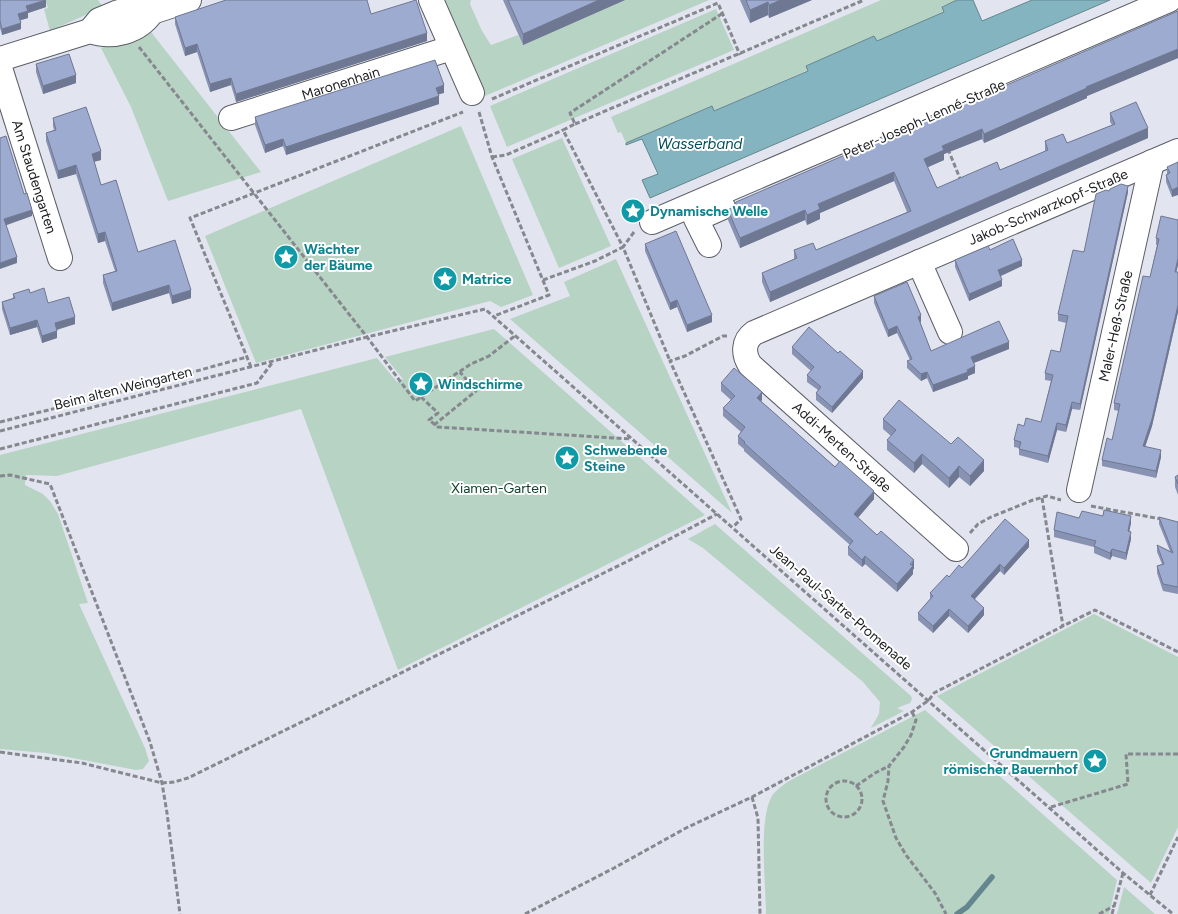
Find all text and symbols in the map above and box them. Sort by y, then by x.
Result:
street label: Maronenhain [299,63,382,104]
street label: Peter-Joseph-Lenné-Straße [840,76,1008,163]
street label: Am Staudengarten [8,118,60,236]
water label: Wasserband [658,135,743,153]
street label: Jakob-Schwarzkopf-Straße [966,165,1131,249]
place icon: Dynamische Welle [620,198,646,224]
place label: Dynamische Welle [650,203,768,220]
place label: Wächter der Bäume [304,241,373,274]
place icon: Wächter der Bäume [273,244,299,270]
place icon: Matrice [432,266,458,292]
street label: Maler-Heß-Straße [1095,268,1137,383]
place label: Matrice [462,271,512,288]
street label: Beim alten Weingarten [52,363,194,414]
place icon: Windschirme [408,371,434,397]
place label: Windschirme [438,376,523,393]
street label: Addi-Merten-Straße [789,399,895,496]
place label: Schwebende Steine [584,442,668,475]
place icon: Schwebende Steine [554,445,580,471]
park label: Xiamen-Garten [451,480,547,497]
street label: Jean-Paul-Sartre-Promenade [766,541,915,674]
place label: Grundmauern römischer Bauernhof [944,745,1078,778]
place icon: Grundmauern römischer Bauernhof [1082,748,1108,774]

